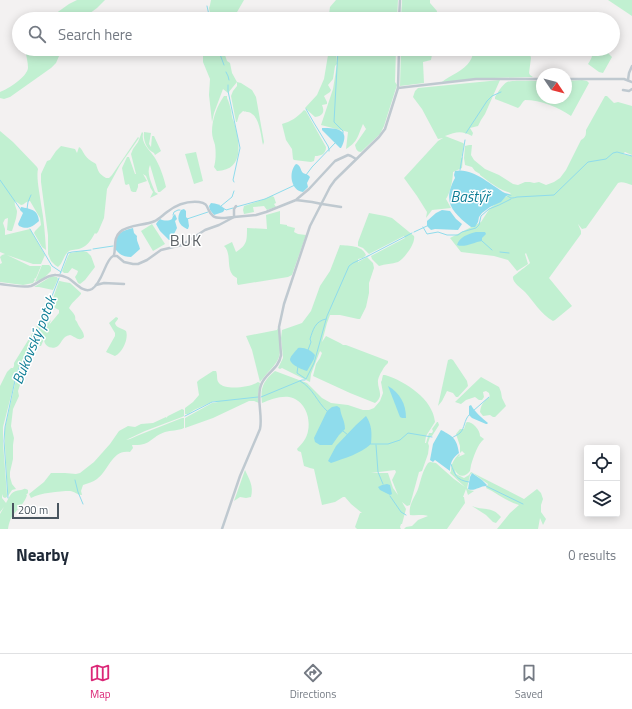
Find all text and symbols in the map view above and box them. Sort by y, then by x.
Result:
search box [12,12,620,56]
icon: search [26,23,48,45]
text: Search here [58,23,132,46]
north arrow [536,68,572,104]
water label: Baštýř [451,185,493,208]
district label: BUK [170,228,202,252]
water label: Bukovský potok [6,290,63,388]
map controls [584,445,620,517]
button: locate [584,445,620,481]
button: layers [584,481,620,517]
scale bar [12,501,59,520]
text: 200 m [18,502,48,518]
text: Nearby [16,542,69,568]
text: 0 results [568,545,616,565]
tab: Map [89,662,111,702]
tab: Directions [290,662,336,702]
tab: Saved [515,662,543,702]

